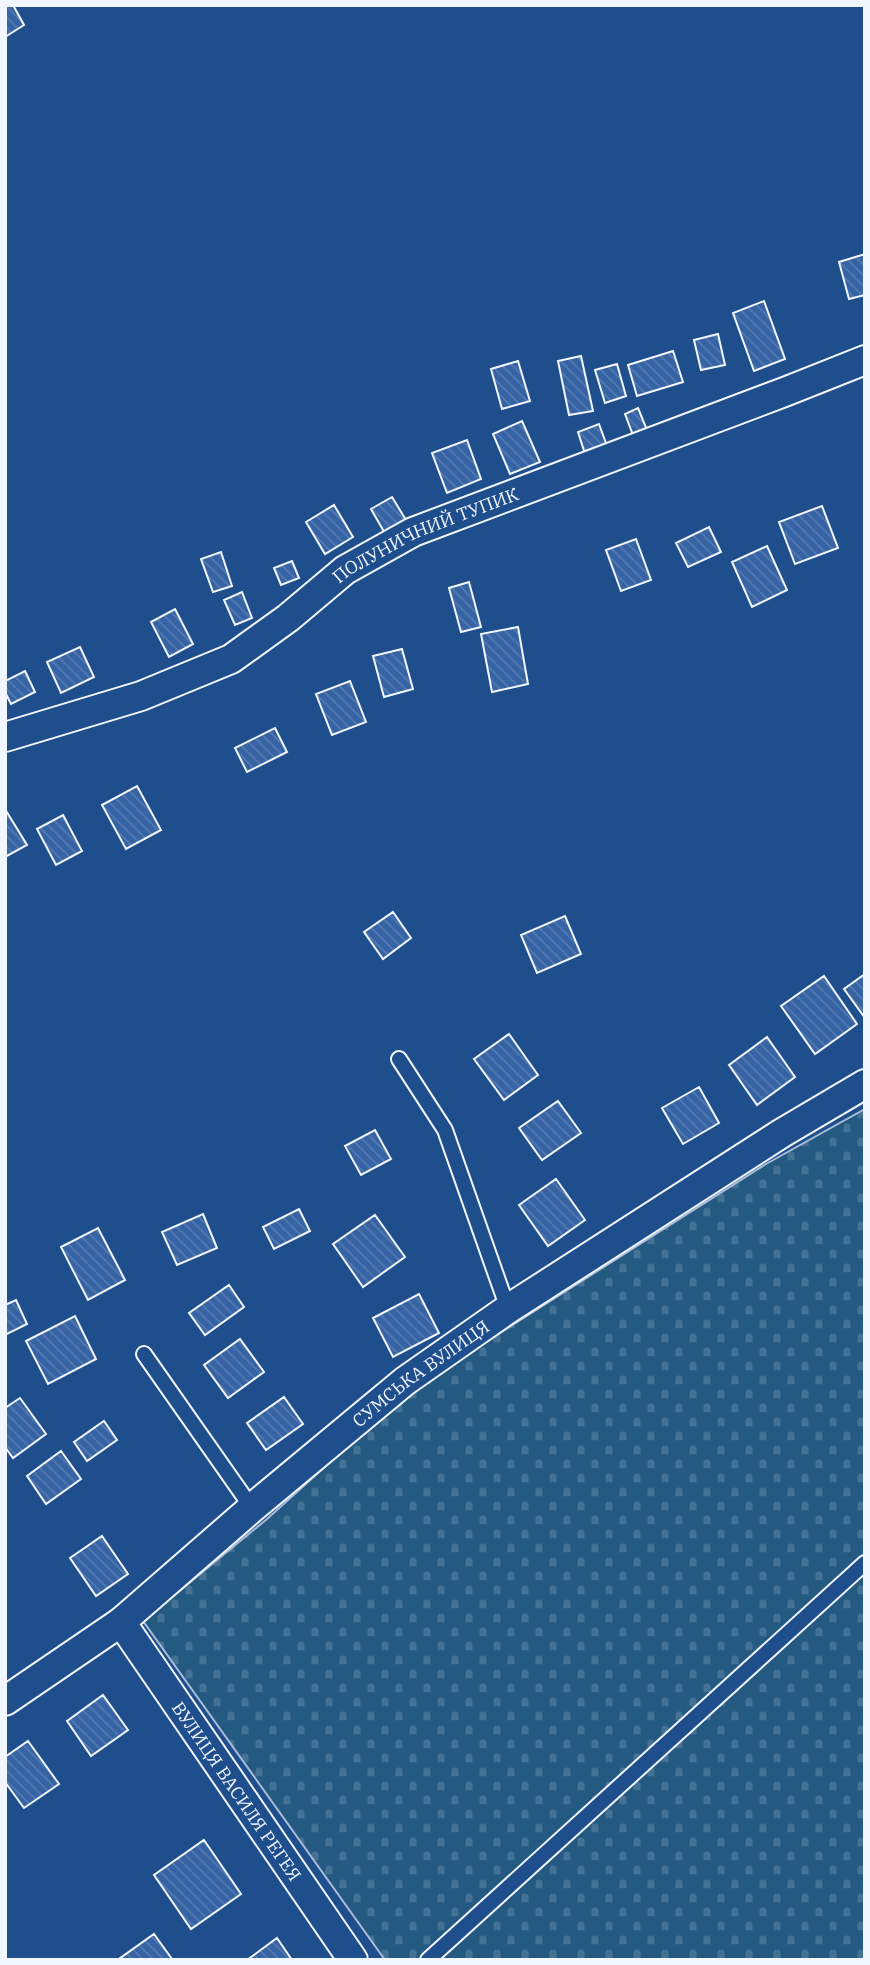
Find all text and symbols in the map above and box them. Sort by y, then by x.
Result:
street label: ПОЛУНИЧНИЙ ТУПИК [327,482,522,588]
street label: СУМСЬКА ВУЛИЦЯ [347,1314,493,1432]
street label: ВУЛИЦЯ ВАСИЛЯ РЕГЕЯ [167,1697,307,1885]

